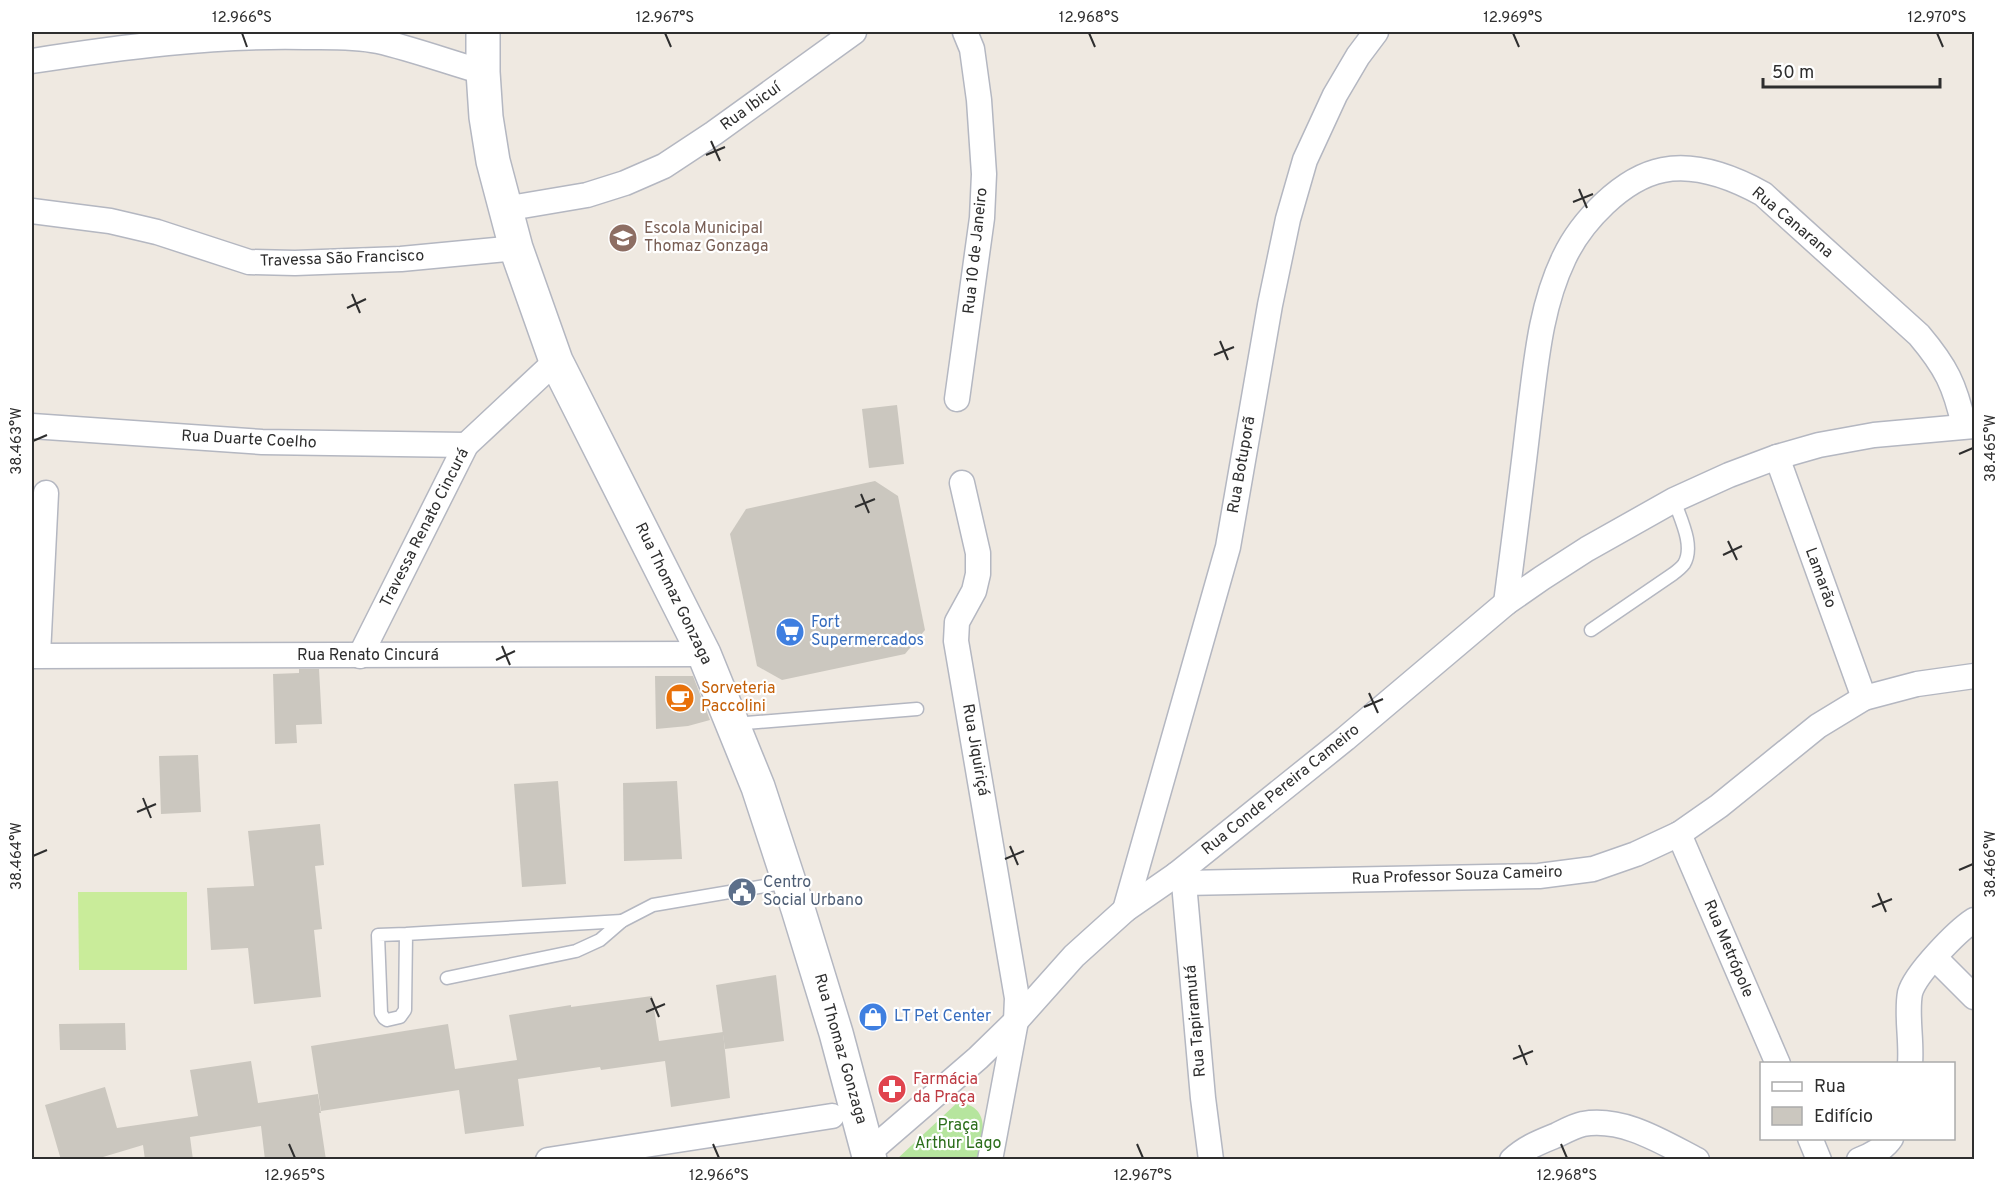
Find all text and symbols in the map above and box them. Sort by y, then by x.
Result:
text: 12.966°S [212,9,272,28]
text: 12.967°S [636,9,694,28]
text: 12.968°S [1059,9,1119,28]
text: 12.969°S [1483,9,1543,28]
text: 12.970°S [1908,9,1966,28]
scale bar [1763,51,1940,89]
text: 50 m [1772,62,1814,85]
street label: Rua Ibicuí [717,77,787,136]
street label: Rua Canarana [1747,183,1837,263]
street label: Rua 10 de Janeiro [959,187,993,315]
place label: Escola Municipal Thomaz Gonzaga [644,219,768,257]
school or university icon: Escola Municipal Thomaz Gonzaga [607,222,639,254]
street label: Travessa São Francisco [259,246,425,272]
text: 38.463°W [8,407,27,475]
text: 38.465°W [1982,414,2001,482]
street label: Rua Botuporã [1224,415,1260,515]
street label: Rua Duarte Coelho [181,426,317,454]
street label: Travessa Renato Cincurá [376,445,474,611]
street label: Rua Thomaz Gonzaga [630,520,716,668]
street label: Lamarão [1800,545,1840,611]
place label: Fort Supermercados [811,613,924,651]
supermarket icon: Fort Supermercados [774,616,806,648]
street label: Rua Renato Cincurá [297,646,439,666]
place label: Sorveteria Paccolini [701,679,775,717]
cafe icon: Sorveteria Paccolini [664,682,696,714]
street label: Rua Jiquiriçá [957,702,993,798]
street label: Rua Conde Pereira Cameiro [1198,720,1364,860]
text: 38.464°W [8,822,27,890]
text: 38.466°W [1982,830,2001,898]
street label: Rua Professor Souza Cameiro [1351,862,1563,890]
place label: Centro Social Urbano [763,873,863,911]
public building icon: Centro Social Urbano [726,876,758,908]
street label: Rua Metrópole [1698,897,1758,1001]
street label: Rua Tapiramutá [1181,964,1211,1078]
street label: Rua Thomaz Gonzaga [809,971,871,1127]
shop icon: LT Pet Center [857,1001,889,1033]
place label: LT Pet Center [894,1007,991,1027]
legend [1760,1062,1955,1140]
place label: Farmácia da Praça [913,1070,978,1108]
pharmacy icon: Farmácia da Praça [876,1073,908,1105]
text: Rua [1814,1076,1845,1099]
text: Edifício [1814,1106,1873,1129]
park label: Praça Arthur Lago [915,1116,1001,1154]
text: 12.965°S [265,1167,325,1186]
text: 12.966°S [689,1167,749,1186]
text: 12.967°S [1114,1167,1172,1186]
text: 12.968°S [1537,1167,1597,1186]

